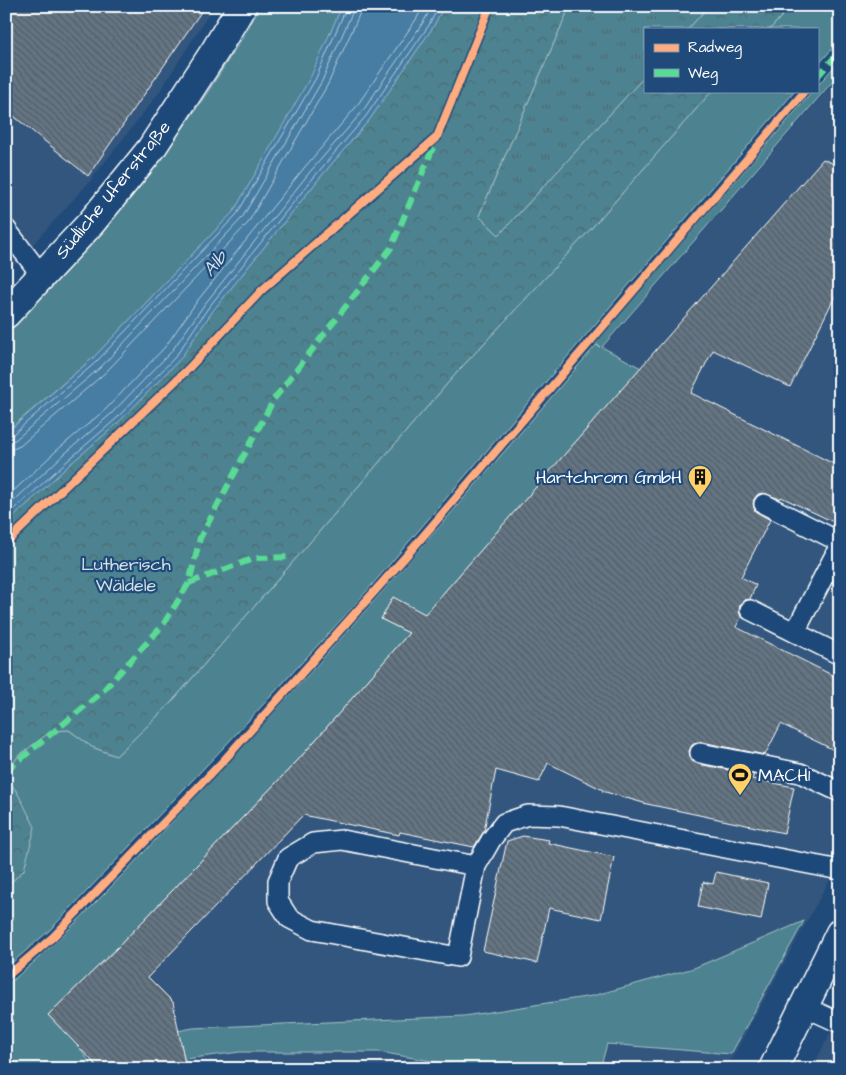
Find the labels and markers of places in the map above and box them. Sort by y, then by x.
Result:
building icon: Hartchrom GmbH [687,464,713,498]
place label: Hartchrom GmbH [536,465,682,490]
sports icon: MACH1 [727,762,753,796]
place label: MACH1 [758,763,810,788]

